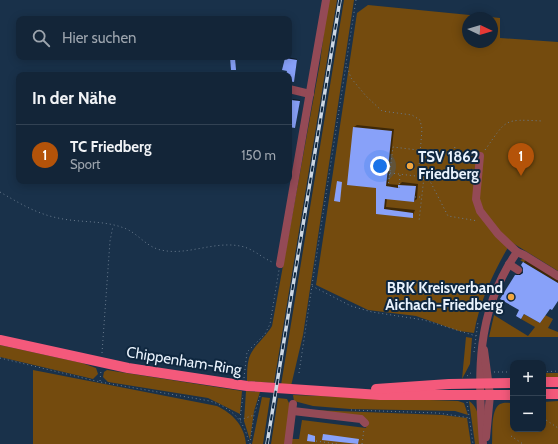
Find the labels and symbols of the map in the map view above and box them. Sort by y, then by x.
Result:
north arrow [462,12,498,48]
pin: 1 [508,143,534,176]
place label: TSV 1862 Friedberg [418,148,479,183]
your location [370,156,390,176]
marker: TSV 1862 Friedberg [405,161,415,171]
place label: BRK Kreisverband Aichach-Friedberg [385,279,503,314]
marker: BRK Kreisverband Aichach-Friedberg [506,292,516,302]
street label: Chippenham-Ring [125,343,243,379]

